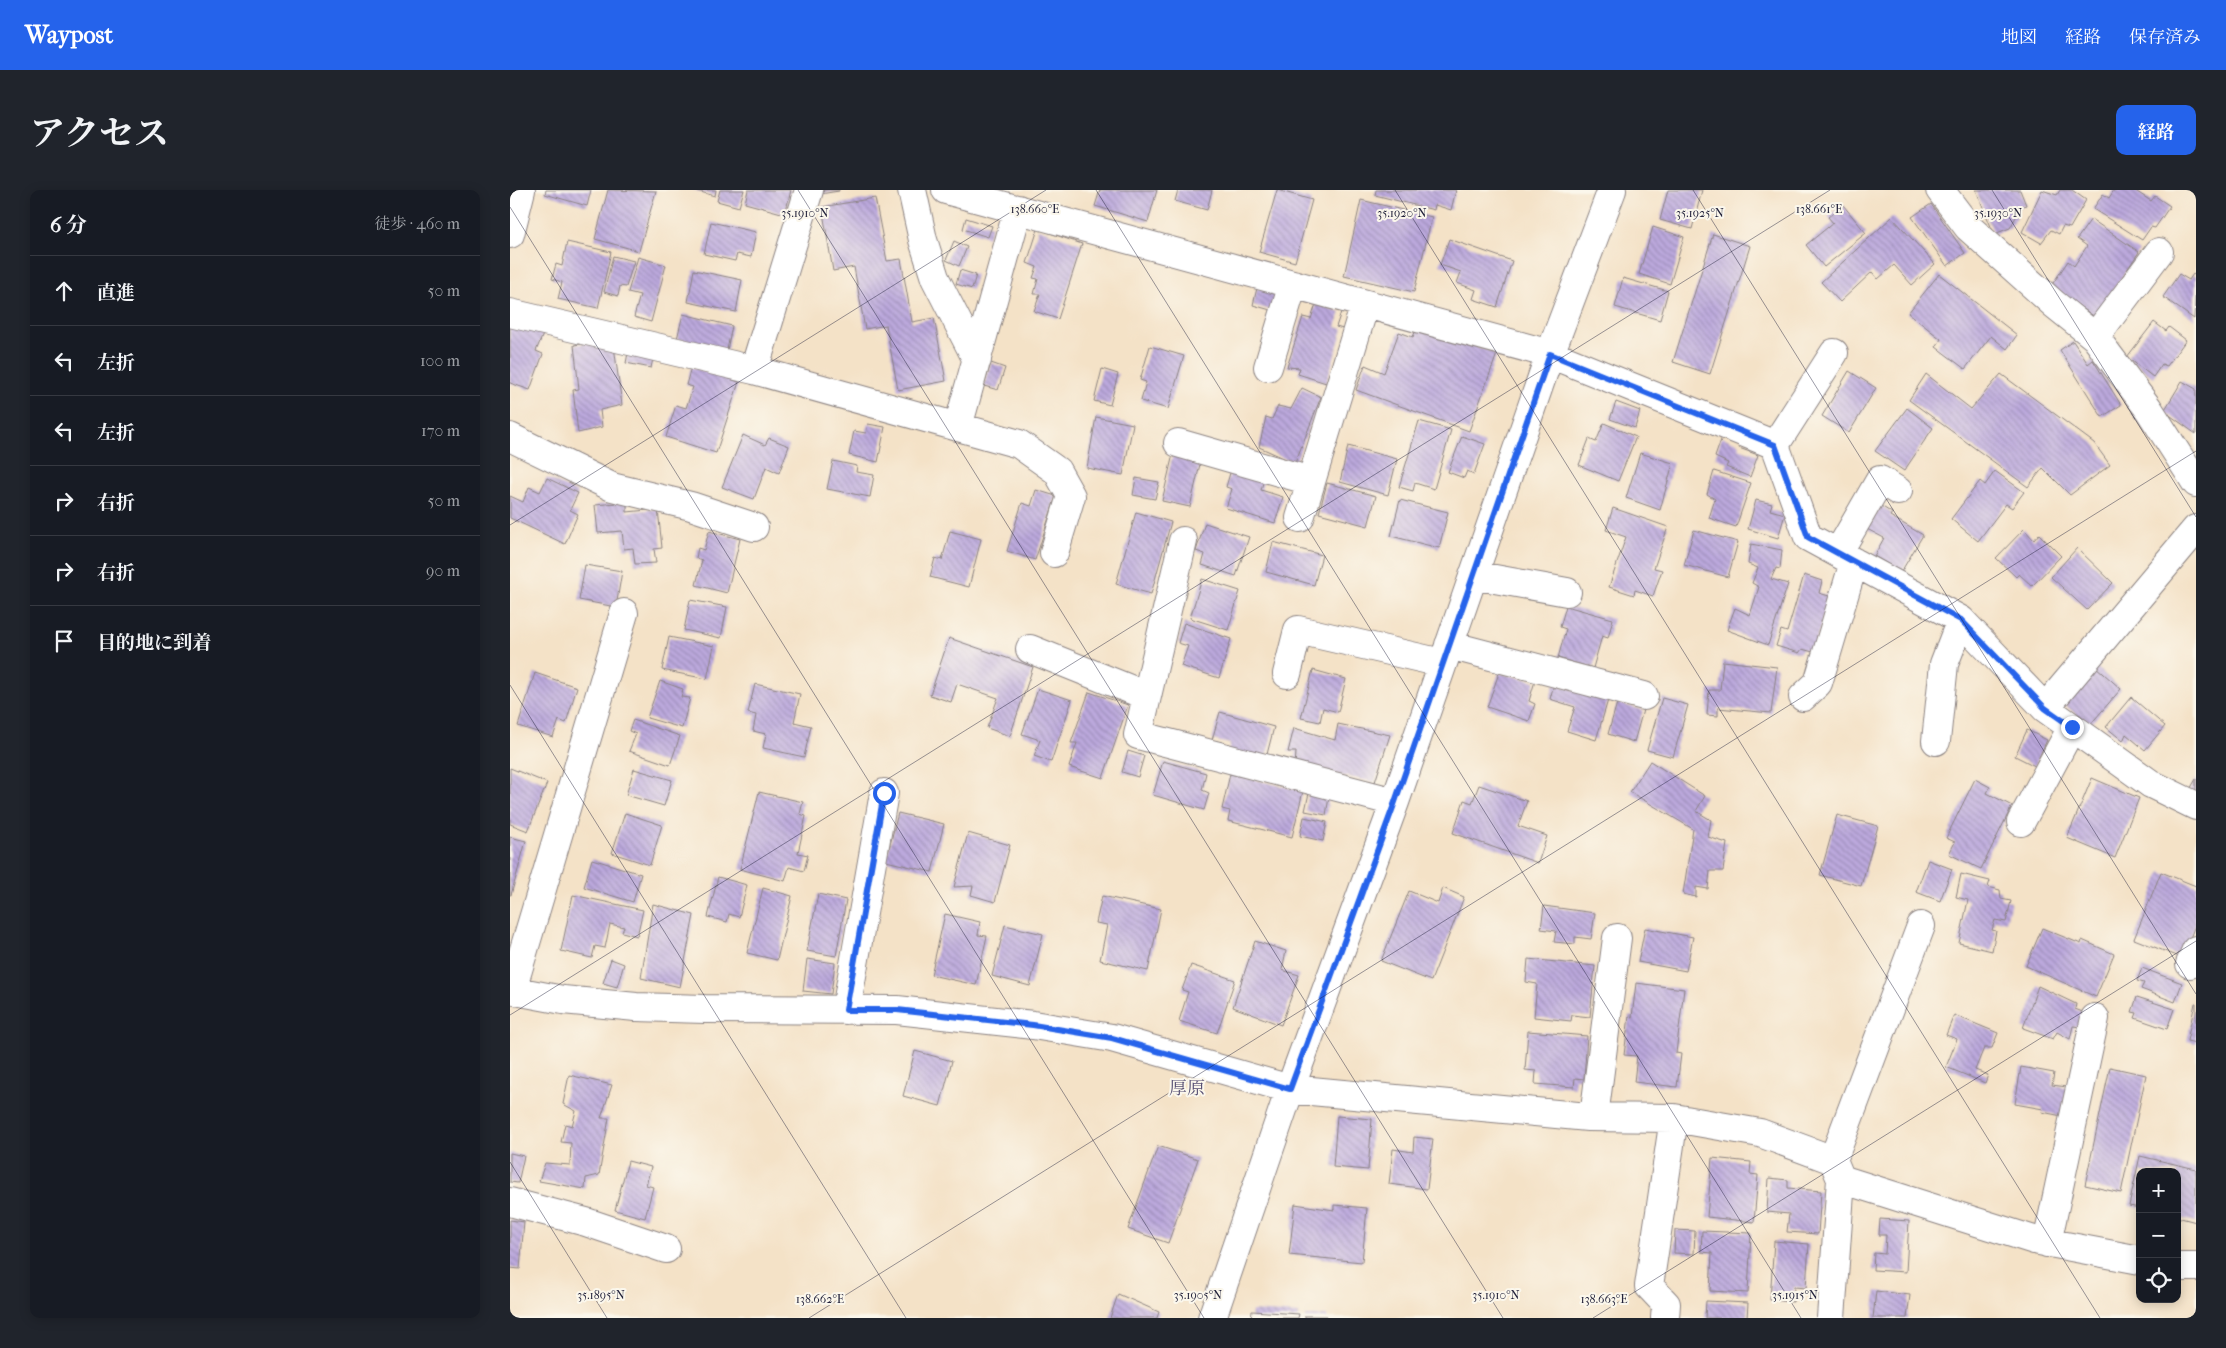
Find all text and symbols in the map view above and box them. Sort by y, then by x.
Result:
text: Waypost [25,21,113,49]
text: 地図 [2001,27,2037,48]
text: 経路 [2065,27,2101,48]
text: 保存済み [2129,27,2201,48]
button: 経路 [2116,105,2196,155]
text: アクセス [30,113,169,154]
text: 138.660°E [1011,202,1059,216]
text: 138.661°E [1796,202,1842,216]
text: 35.1910°N [781,206,829,220]
text: 35.1920°N [1377,206,1427,220]
text: 35.1925°N [1676,206,1724,220]
text: 35.1930°N [1974,206,2022,220]
text: 6 分 [50,213,87,237]
text: 徒歩 · 460 m [374,214,460,233]
icon: ahead [50,277,78,305]
text: 50 m [428,281,460,300]
text: 直進 [97,282,135,304]
icon: left [50,347,78,375]
text: 100 m [420,351,460,370]
text: 左折 [97,352,135,374]
icon: left [50,417,78,445]
text: 170 m [421,421,460,440]
text: 左折 [97,422,135,444]
icon: right [50,487,78,515]
text: 50 m [428,491,460,510]
text: 右折 [97,492,135,514]
icon: right [50,557,78,585]
text: 90 m [426,561,460,580]
text: 右折 [97,562,135,584]
icon: arrive [50,627,78,655]
text: 目的地に到着 [97,632,211,654]
route end [2061,716,2084,739]
route start [873,782,896,805]
district label: 厚原 [1169,1078,1205,1099]
map controls [2136,1168,2181,1303]
button: + [2136,1168,2181,1213]
button: − [2136,1213,2181,1258]
button: locate [2136,1258,2181,1303]
text: 35.1895°N [577,1288,625,1302]
text: 35.1905°N [1174,1288,1222,1302]
text: 35.1910°N [1472,1288,1520,1302]
text: 35.1915°N [1772,1288,1818,1302]
text: 138.662°E [796,1292,844,1306]
text: 138.663°E [1580,1292,1628,1306]

